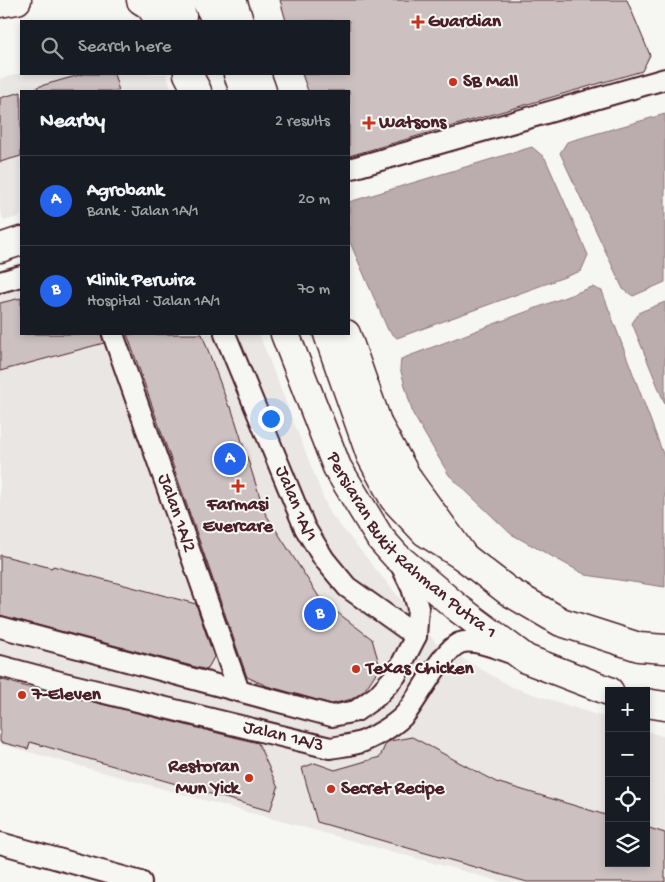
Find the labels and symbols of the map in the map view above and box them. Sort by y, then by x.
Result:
place label: Guardian [428,11,502,34]
marker: Guardian [412,16,424,28]
place label: SB Mall [463,71,518,94]
marker: SB Mall [447,76,459,88]
place label: Watsons [378,112,447,135]
marker: Watsons [363,117,375,129]
your location [258,406,284,432]
pin: A [214,440,246,478]
street label: Persiaran Bukit Rahman Putra 1 [321,448,501,644]
street label: Jalan 1A/1 [269,463,322,546]
street label: Jalan 1A/2 [152,471,201,556]
marker: Farmasi Evercare [232,480,244,492]
place label: Farmasi Evercare [203,494,274,539]
pin: B [304,595,336,633]
place label: Texas Chicken [364,658,475,681]
marker: Texas Chicken [350,663,362,675]
place label: 7-Eleven [31,684,102,707]
marker: 7-Eleven [16,689,28,701]
street label: Jalan 1A/3 [241,716,326,758]
place label: Restoran Mun Yick [167,756,242,801]
marker: Restoran Mun Yick [243,772,255,784]
place label: Secret Recipe [341,778,446,801]
marker: Secret Recipe [325,783,337,795]

